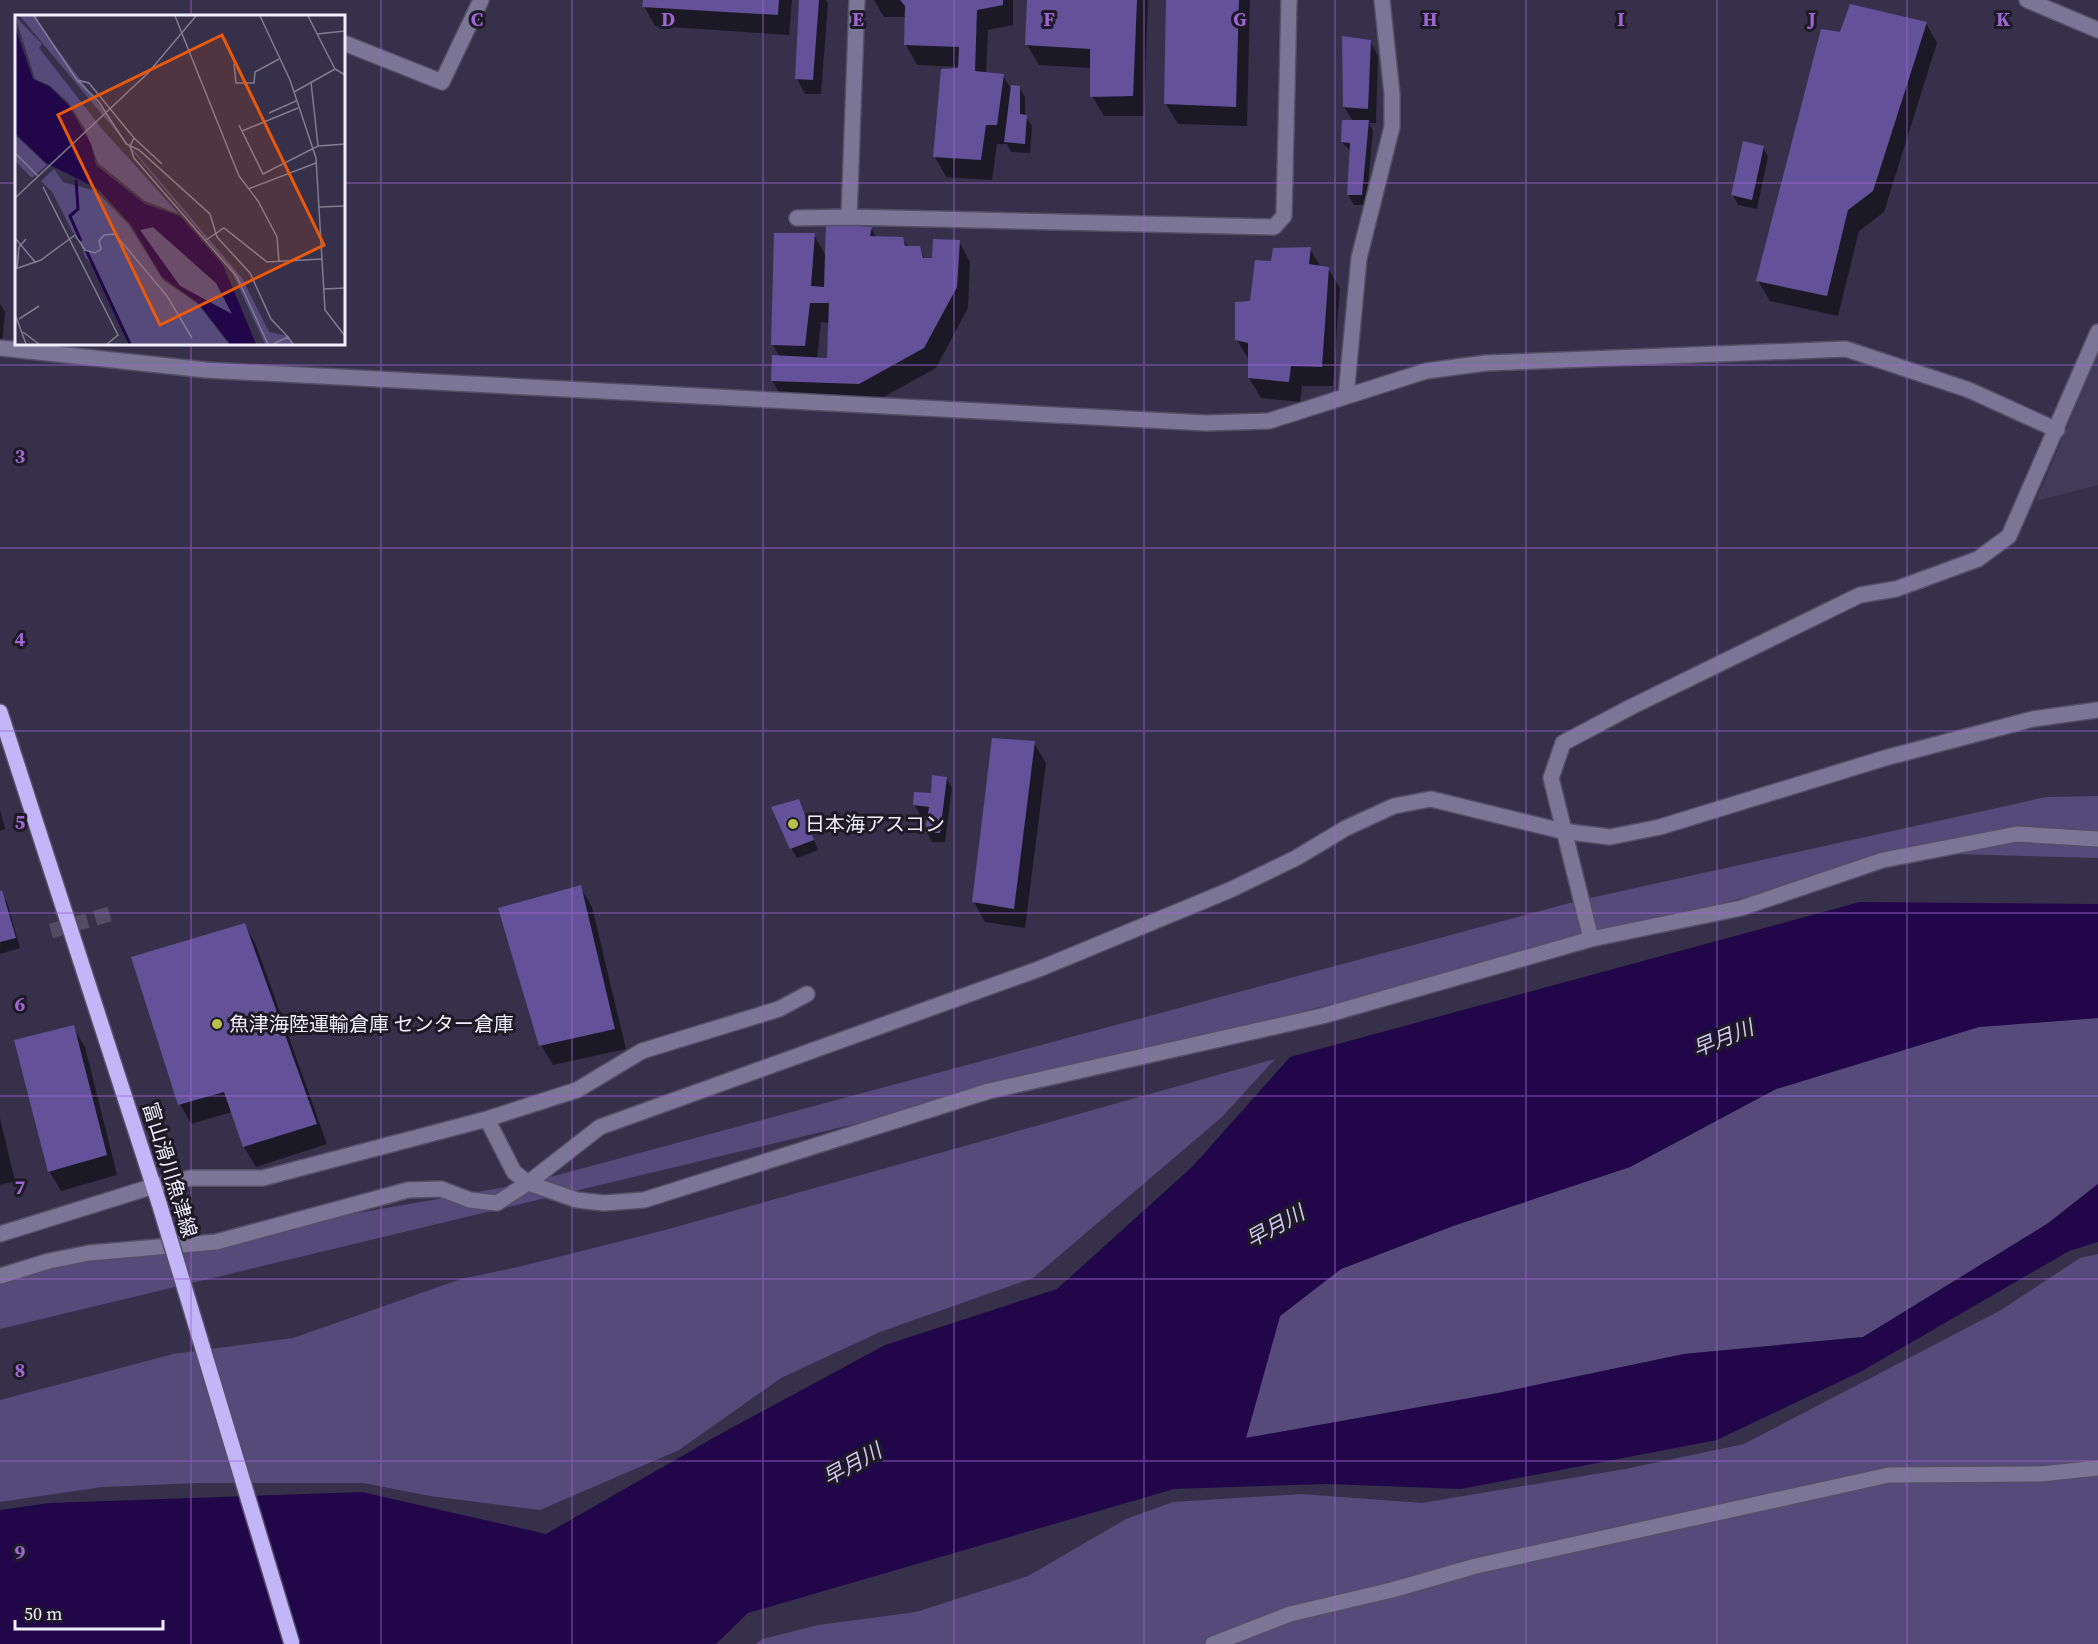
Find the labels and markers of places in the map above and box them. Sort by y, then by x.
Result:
place label: 日本海アスコン [805,810,945,838]
marker: 日本海アスコン [786,817,800,831]
place label: 魚津海陸運輸倉庫 センター倉庫 [229,1010,514,1038]
marker: 魚津海陸運輸倉庫 センター倉庫 [210,1017,224,1031]

